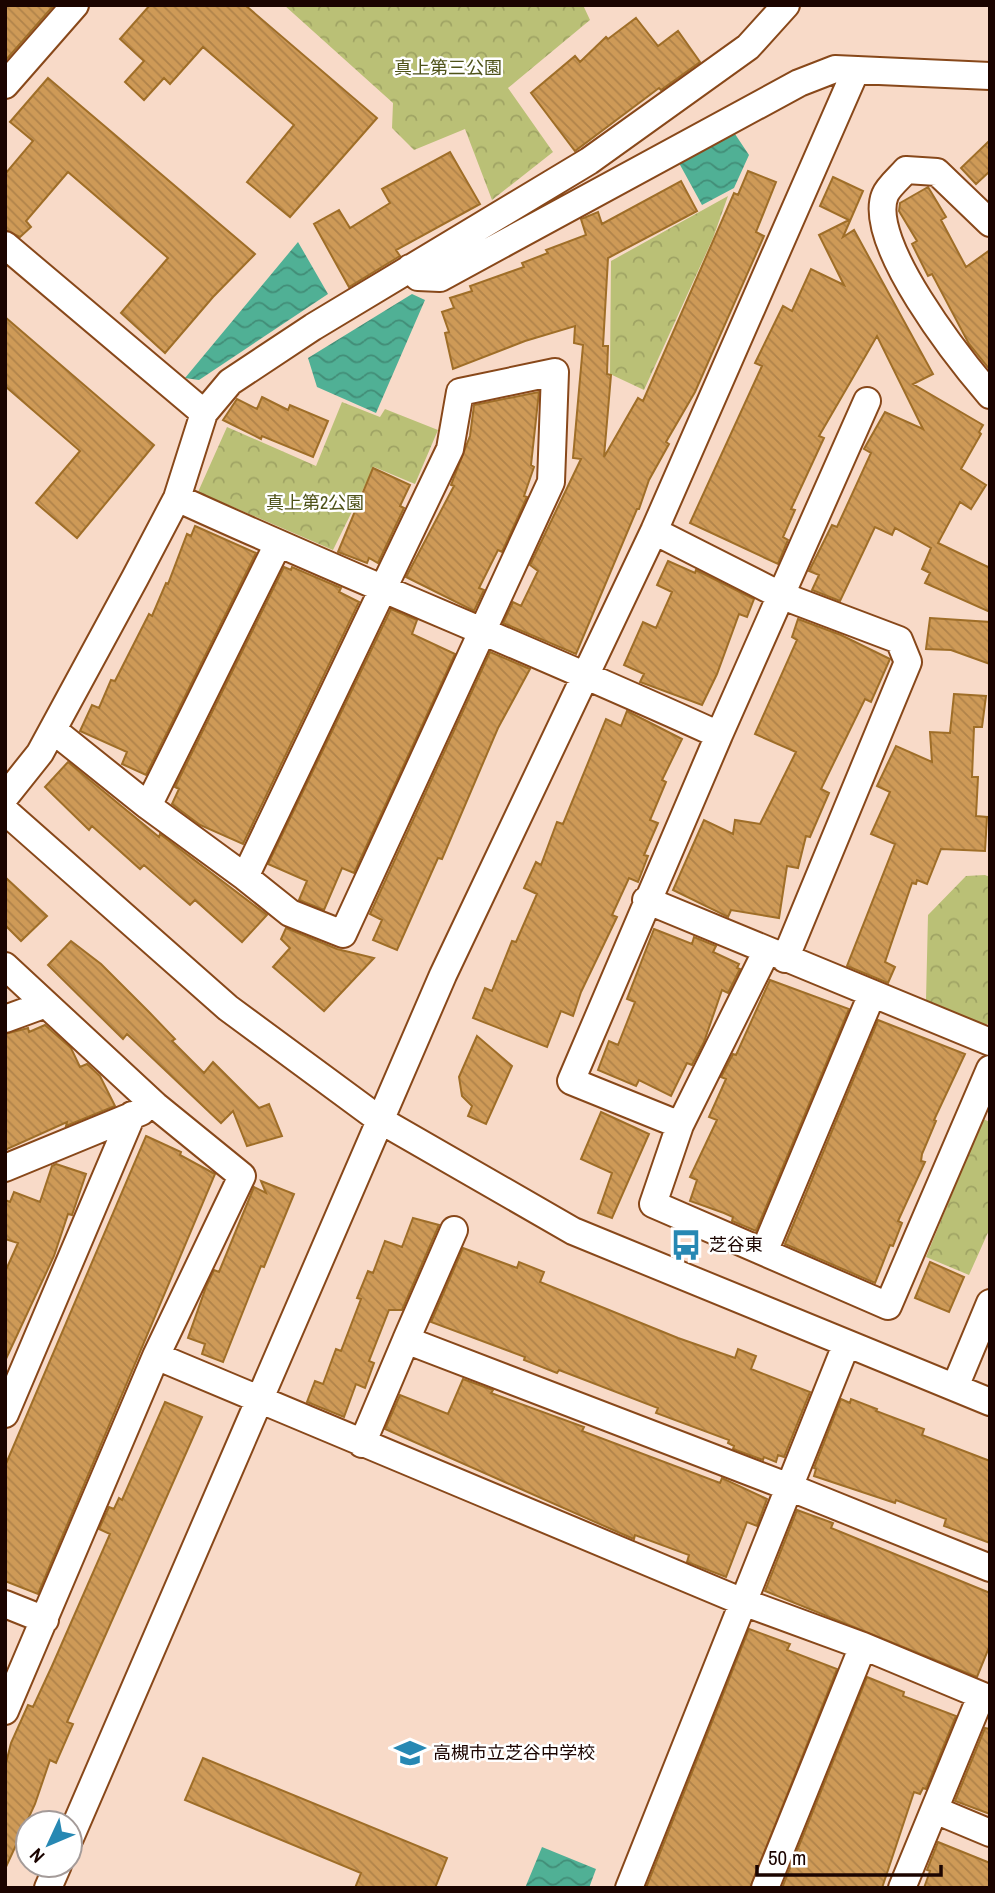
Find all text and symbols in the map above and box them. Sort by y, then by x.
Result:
park label: 真上第三公園 [394,55,502,80]
park label: 真上第2公園 [266,490,364,515]
bus stop icon: 芝谷東 [669,1228,703,1262]
place label: 芝谷東 [709,1232,763,1257]
school or university icon: 高槻市立芝谷中学校 [393,1736,427,1770]
place label: 高槻市立芝谷中学校 [433,1740,595,1765]
north arrow [14,1809,84,1879]
scale bar [757,1834,941,1878]
text: N [24,1843,50,1869]
text: 50 m [768,1843,806,1872]

